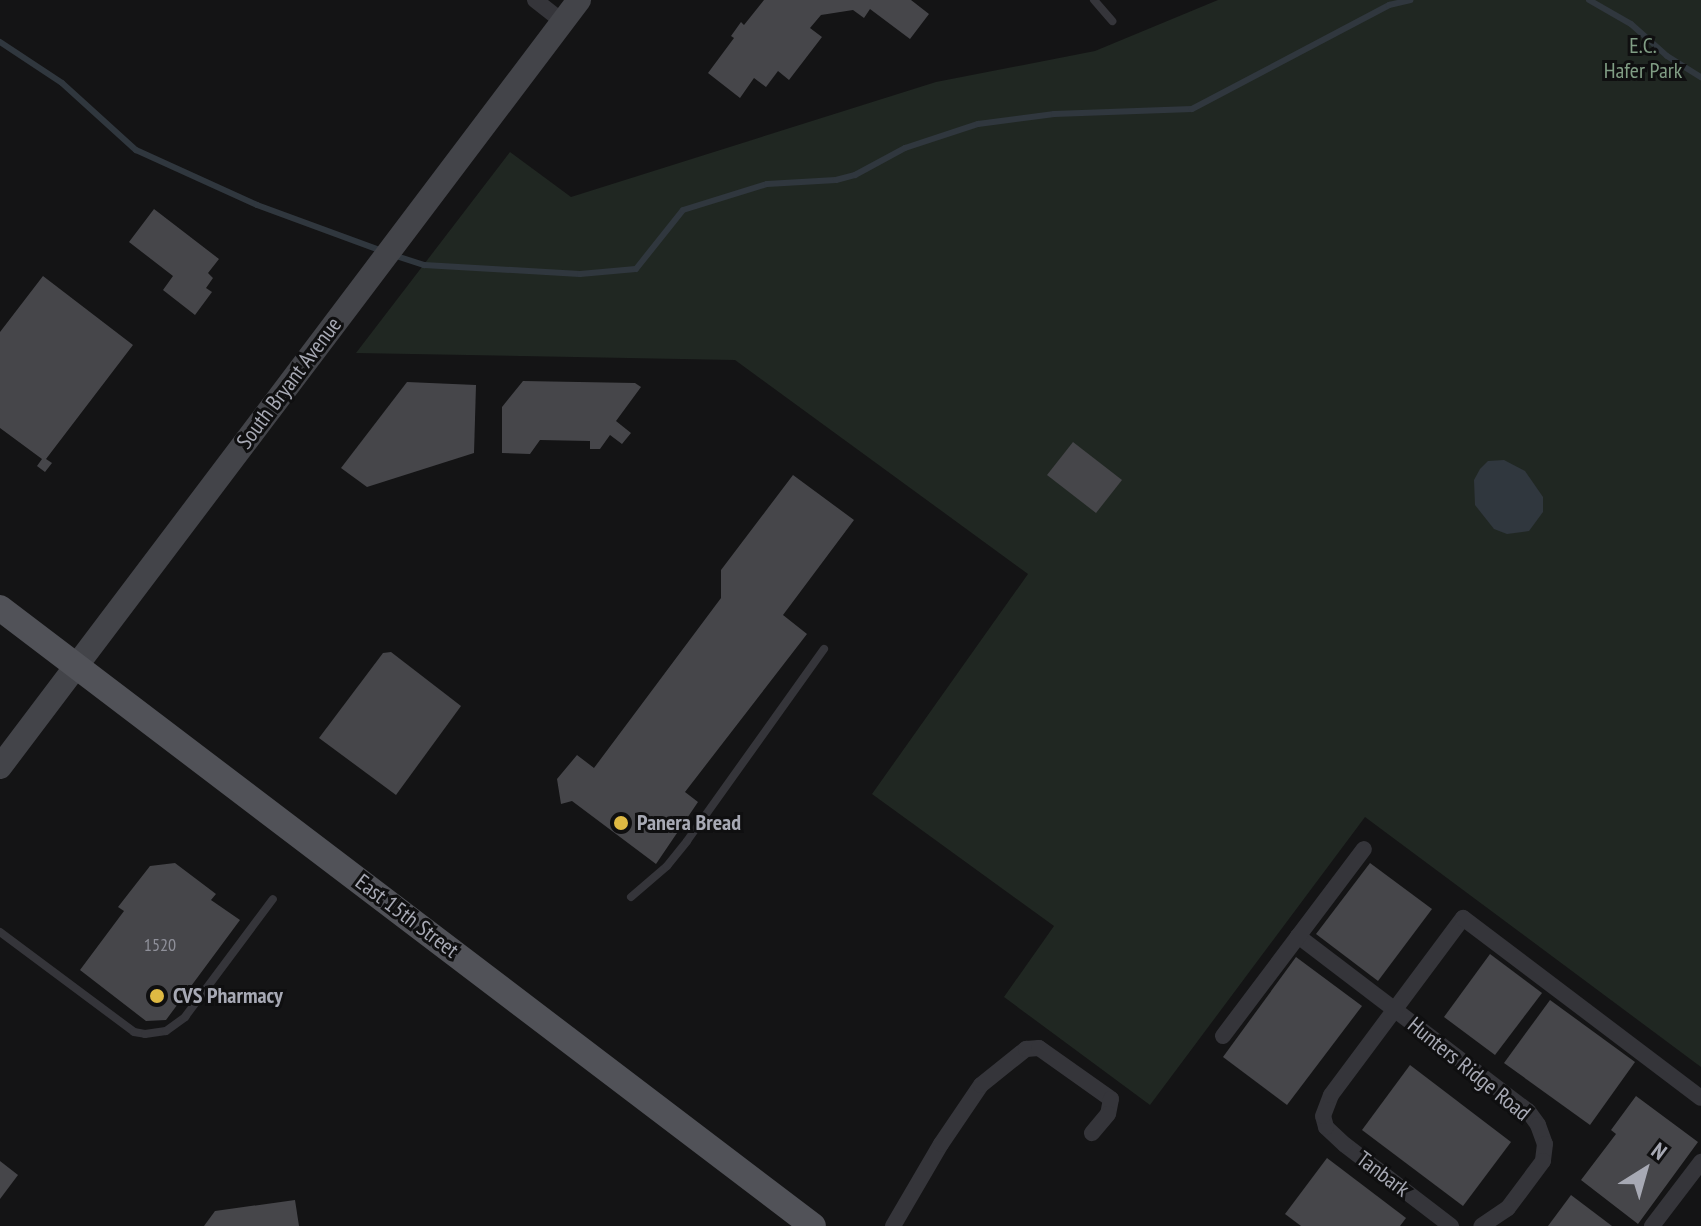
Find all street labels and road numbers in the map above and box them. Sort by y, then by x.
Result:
street label: South Bryant Avenue [231,312,347,454]
street label: East 15th Street [350,869,464,963]
street label: Hunters Ridge Road [1403,1012,1535,1126]
street label: Tanbark [1351,1146,1415,1202]

